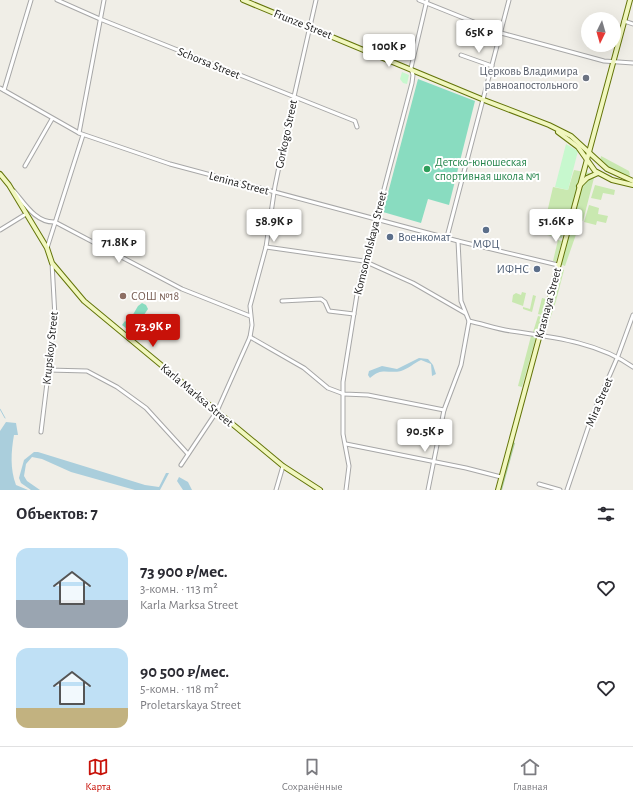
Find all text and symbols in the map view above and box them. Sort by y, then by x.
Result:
street label: Frunze Street [272,7,334,41]
north arrow [581,12,621,52]
map controls [581,12,621,52]
pin: 65K ₽ [451,20,507,54]
text: 65K ₽ [465,26,493,39]
pin: 100K ₽ [356,34,422,68]
text: 100K ₽ [372,40,406,53]
street label: Schorsa Street [176,45,242,81]
place label: Церковь Владимира равноапостольного [479,65,579,91]
marker: Церковь Владимира равноапостольного [581,73,591,83]
street label: Gorkogo Street [273,98,299,169]
place label: Детско-юношеская спортивная школа №1 [435,156,540,182]
marker: Детско-юношеская спортивная школа №1 [422,164,432,174]
street label: Lenina Street [208,169,270,197]
street label: Komsomolskaya Street [351,190,390,296]
pin: 58.9K ₽ [237,209,311,243]
pin: 51.6K ₽ [519,209,593,243]
text: 58.9K ₽ [256,215,292,228]
text: 51.6K ₽ [538,215,574,228]
marker: МФЦ [481,225,491,235]
pin: 71.8K ₽ [82,230,156,264]
place label: Военкомат [398,231,451,243]
marker: Военкомат [385,232,395,242]
text: 71.8K ₽ [101,236,137,249]
place label: МФЦ [472,238,500,250]
place label: ИФНС [496,263,529,275]
marker: ИФНС [532,264,542,274]
street label: Krasnaya Street [533,266,564,340]
place label: СОШ №18 [131,290,180,302]
marker: СОШ №18 [118,291,128,301]
street label: Krupskoy Street [40,311,61,385]
pin: 73.9K ₽ [116,314,190,348]
text: 73.9K ₽ [135,320,171,333]
street label: Karla Marksa Street [158,361,236,429]
street label: Mira Street [583,376,615,428]
pin: 90.5K ₽ [388,419,462,453]
text: 90.5K ₽ [406,425,444,438]
icon: filters [595,503,617,525]
text: Объектов: 7 [16,505,98,522]
text: 73 900 ₽/мес. [140,563,228,580]
icon: home [48,564,96,612]
icon: heart [595,577,617,599]
text: 3-комн. · 113 m² [140,583,218,596]
text: Karla Marksa Street [140,599,238,612]
text: 90 500 ₽/мес. [140,663,229,680]
icon: home [48,664,96,712]
icon: heart [595,677,617,699]
text: 5-комн. · 118 m² [140,683,219,696]
text: Proletarskaya Street [140,699,241,712]
tab: Карта [85,756,111,793]
tab: Сохранённые [282,756,343,793]
tab: Главная [513,756,548,793]

